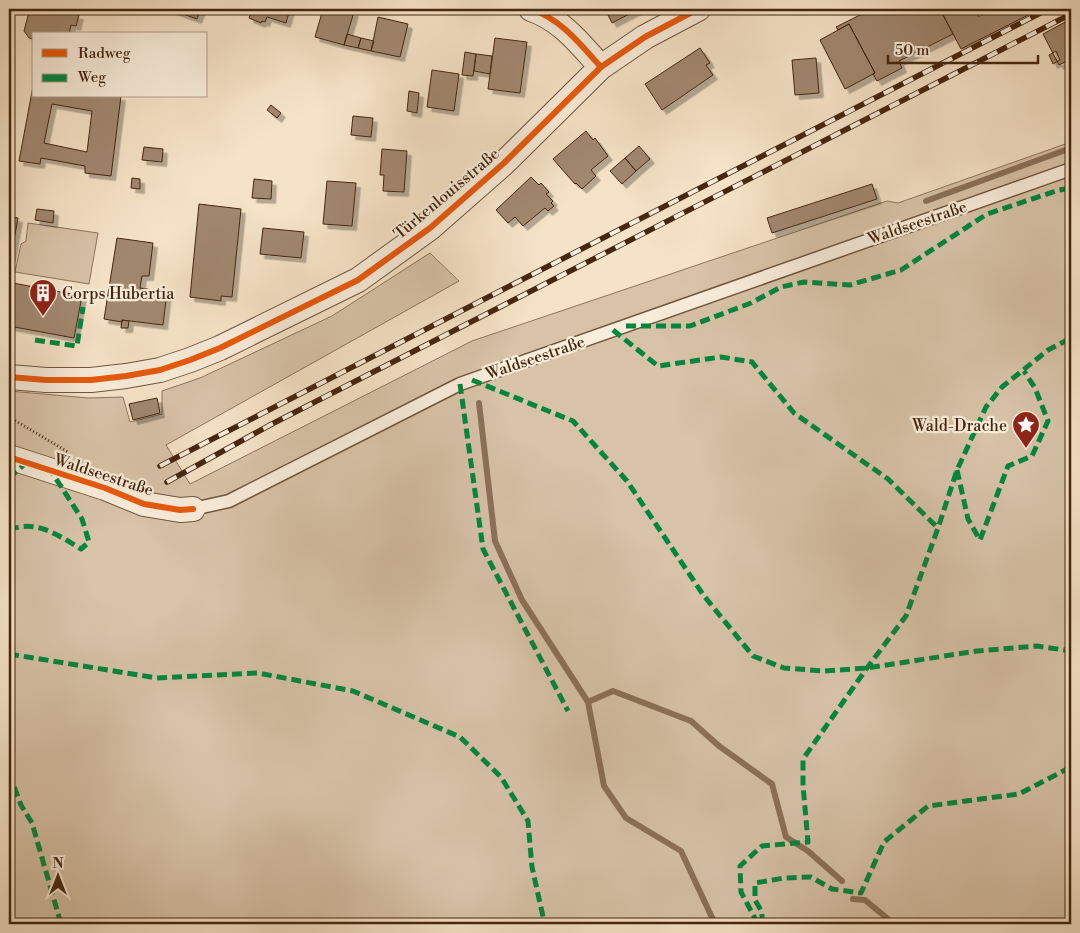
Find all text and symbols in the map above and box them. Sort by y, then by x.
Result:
legend [32,32,208,98]
scale bar [888,32,1038,64]
text: 50 m [895,41,929,60]
text: Radweg [78,44,131,63]
text: Weg [77,68,106,87]
street label: Türkenlouisstraße [390,144,503,244]
street label: Waldseestraße [864,197,969,250]
building icon: Corps Hubertia [28,278,58,317]
place label: Corps Hubertia [62,284,175,304]
street label: Waldseestraße [482,332,587,385]
place icon: Wald-Drache [1011,410,1041,449]
place label: Wald-Drache [911,416,1007,436]
street label: Waldseestraße [50,449,156,500]
north arrow [32,850,82,900]
text: N [52,855,64,873]

